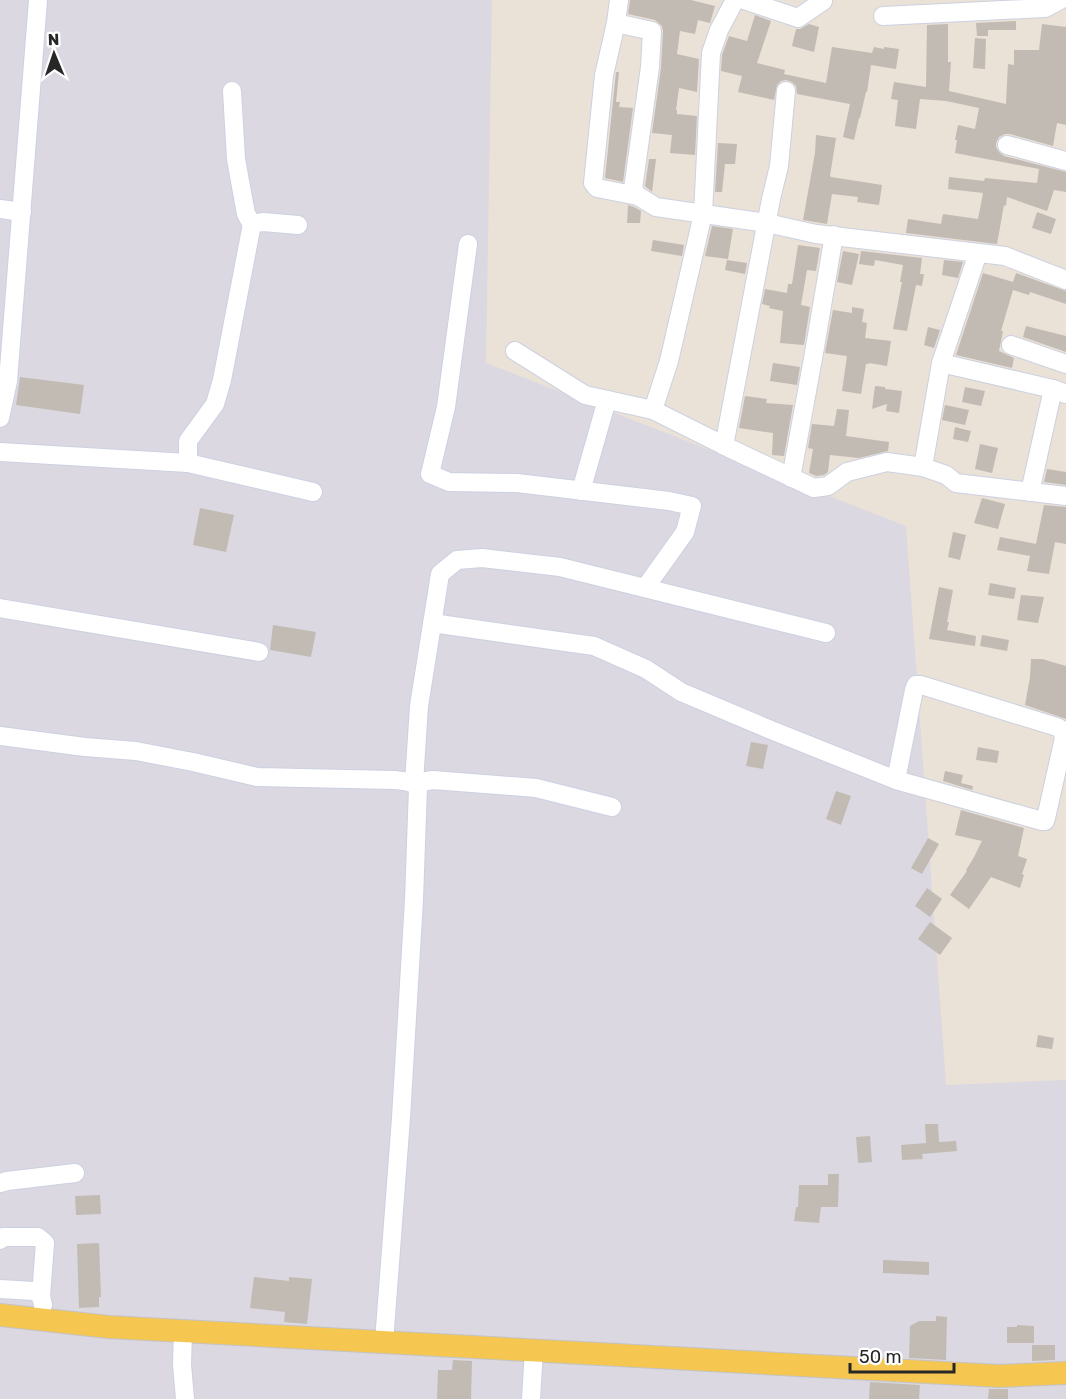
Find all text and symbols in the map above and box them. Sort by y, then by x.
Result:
north arrow [24,24,84,84]
text: N [47,30,60,49]
scale bar [850,1336,954,1374]
text: 50 m [859,1346,902,1368]

